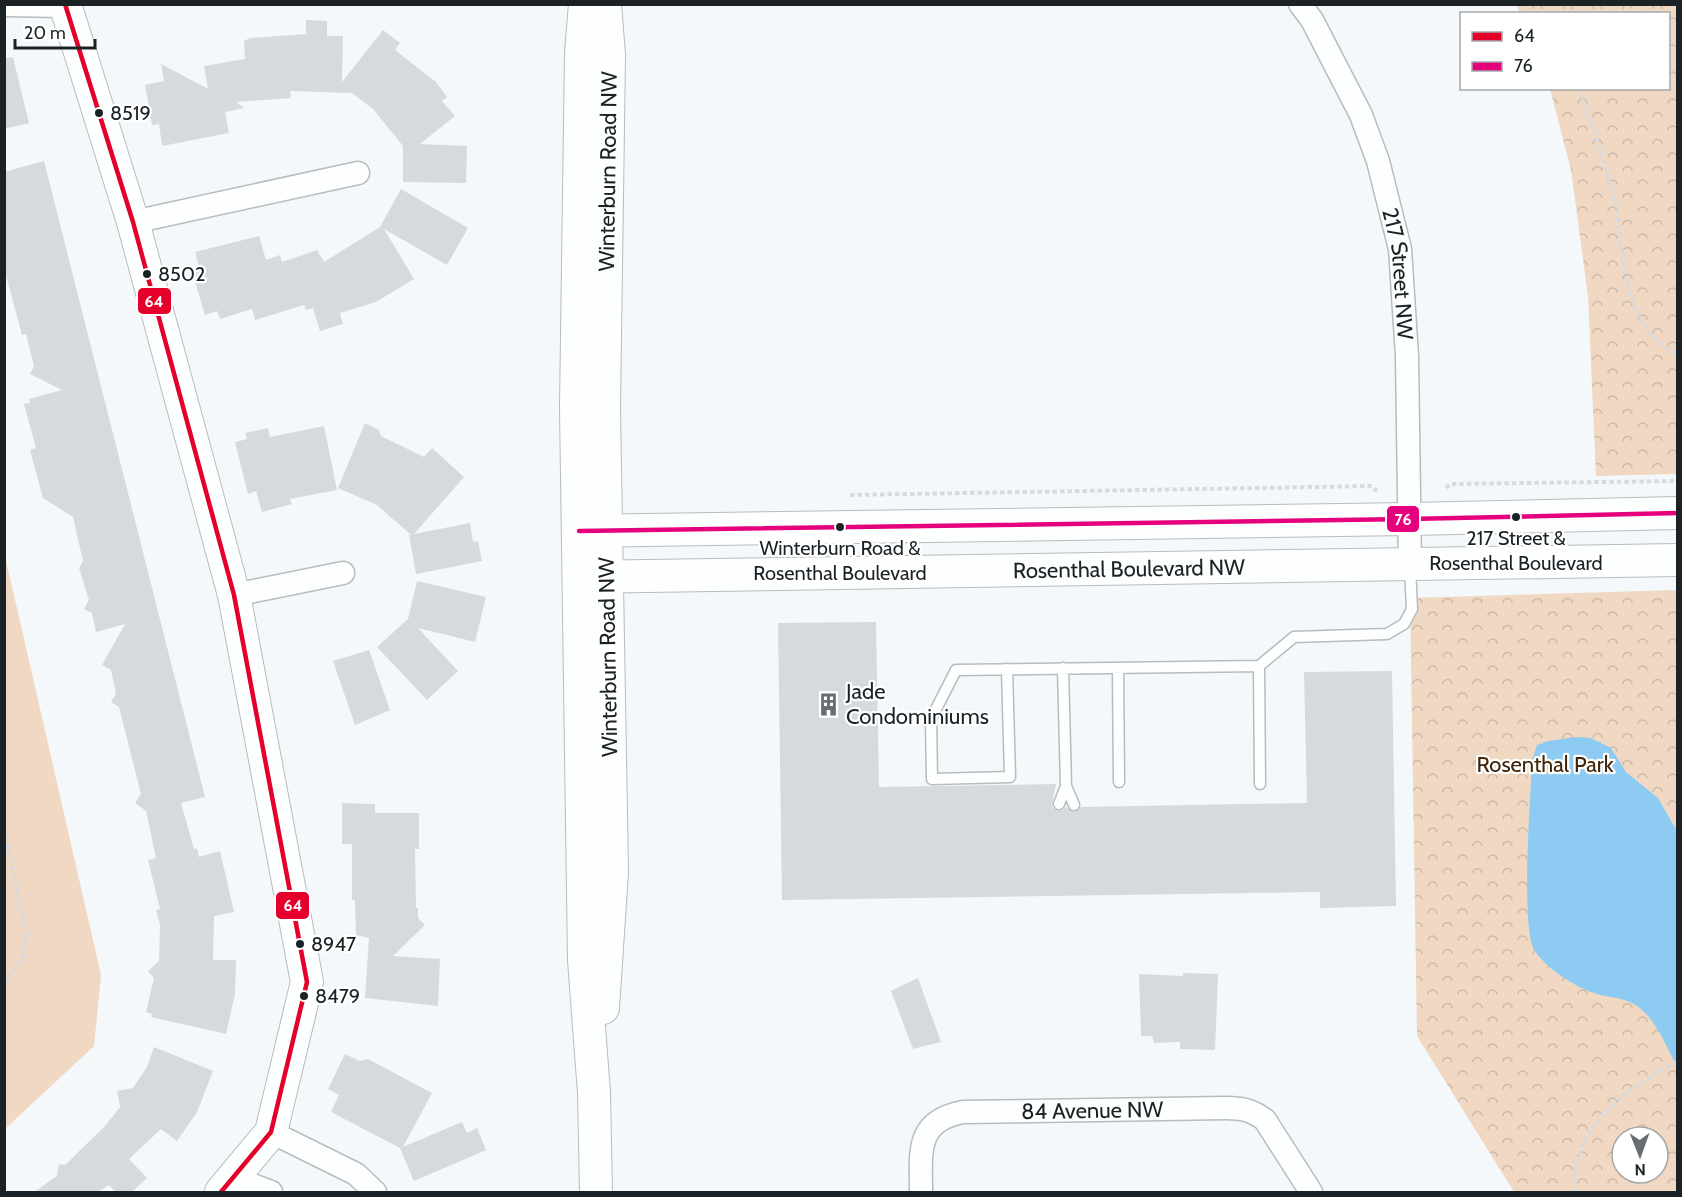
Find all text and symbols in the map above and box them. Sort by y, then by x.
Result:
scale bar [15,12,94,50]
legend [1460,12,1670,90]
text: 20 m [24,22,66,44]
text: 64 [1514,25,1535,47]
text: 76 [1514,55,1533,77]
street label: Winterburn Road NW [592,71,622,272]
place label: 8519 [110,101,151,125]
marker: 8519 [93,107,105,119]
street label: 217 Street NW [1377,205,1419,341]
place label: 8502 [158,262,205,286]
marker: 8502 [141,268,153,280]
line badge: 64 [137,287,172,315]
text: 64 [145,292,164,311]
line badge: 76 [1386,505,1420,533]
text: 76 [1395,510,1411,529]
marker: 217 Street & Rosenthal Boulevard [1510,511,1522,523]
marker: Winterburn Road & Rosenthal Boulevard [834,521,846,533]
place label: 217 Street & Rosenthal Boulevard [1429,526,1603,575]
place label: Winterburn Road & Rosenthal Boulevard [753,536,927,585]
street label: Rosenthal Boulevard NW [1013,553,1245,584]
street label: Winterburn Road NW [593,557,623,757]
place label: Jade Condominiums [845,678,989,730]
building icon: Jade Condominiums [815,691,841,717]
park label: Rosenthal Park [1476,751,1614,778]
line badge: 64 [275,891,310,920]
text: 64 [284,896,303,915]
place label: 8947 [311,932,356,956]
marker: 8947 [294,938,306,950]
place label: 8479 [315,984,360,1008]
marker: 8479 [298,990,310,1002]
street label: 84 Avenue NW [1021,1095,1164,1125]
north arrow [1610,1125,1670,1185]
text: N [1634,1160,1646,1179]

